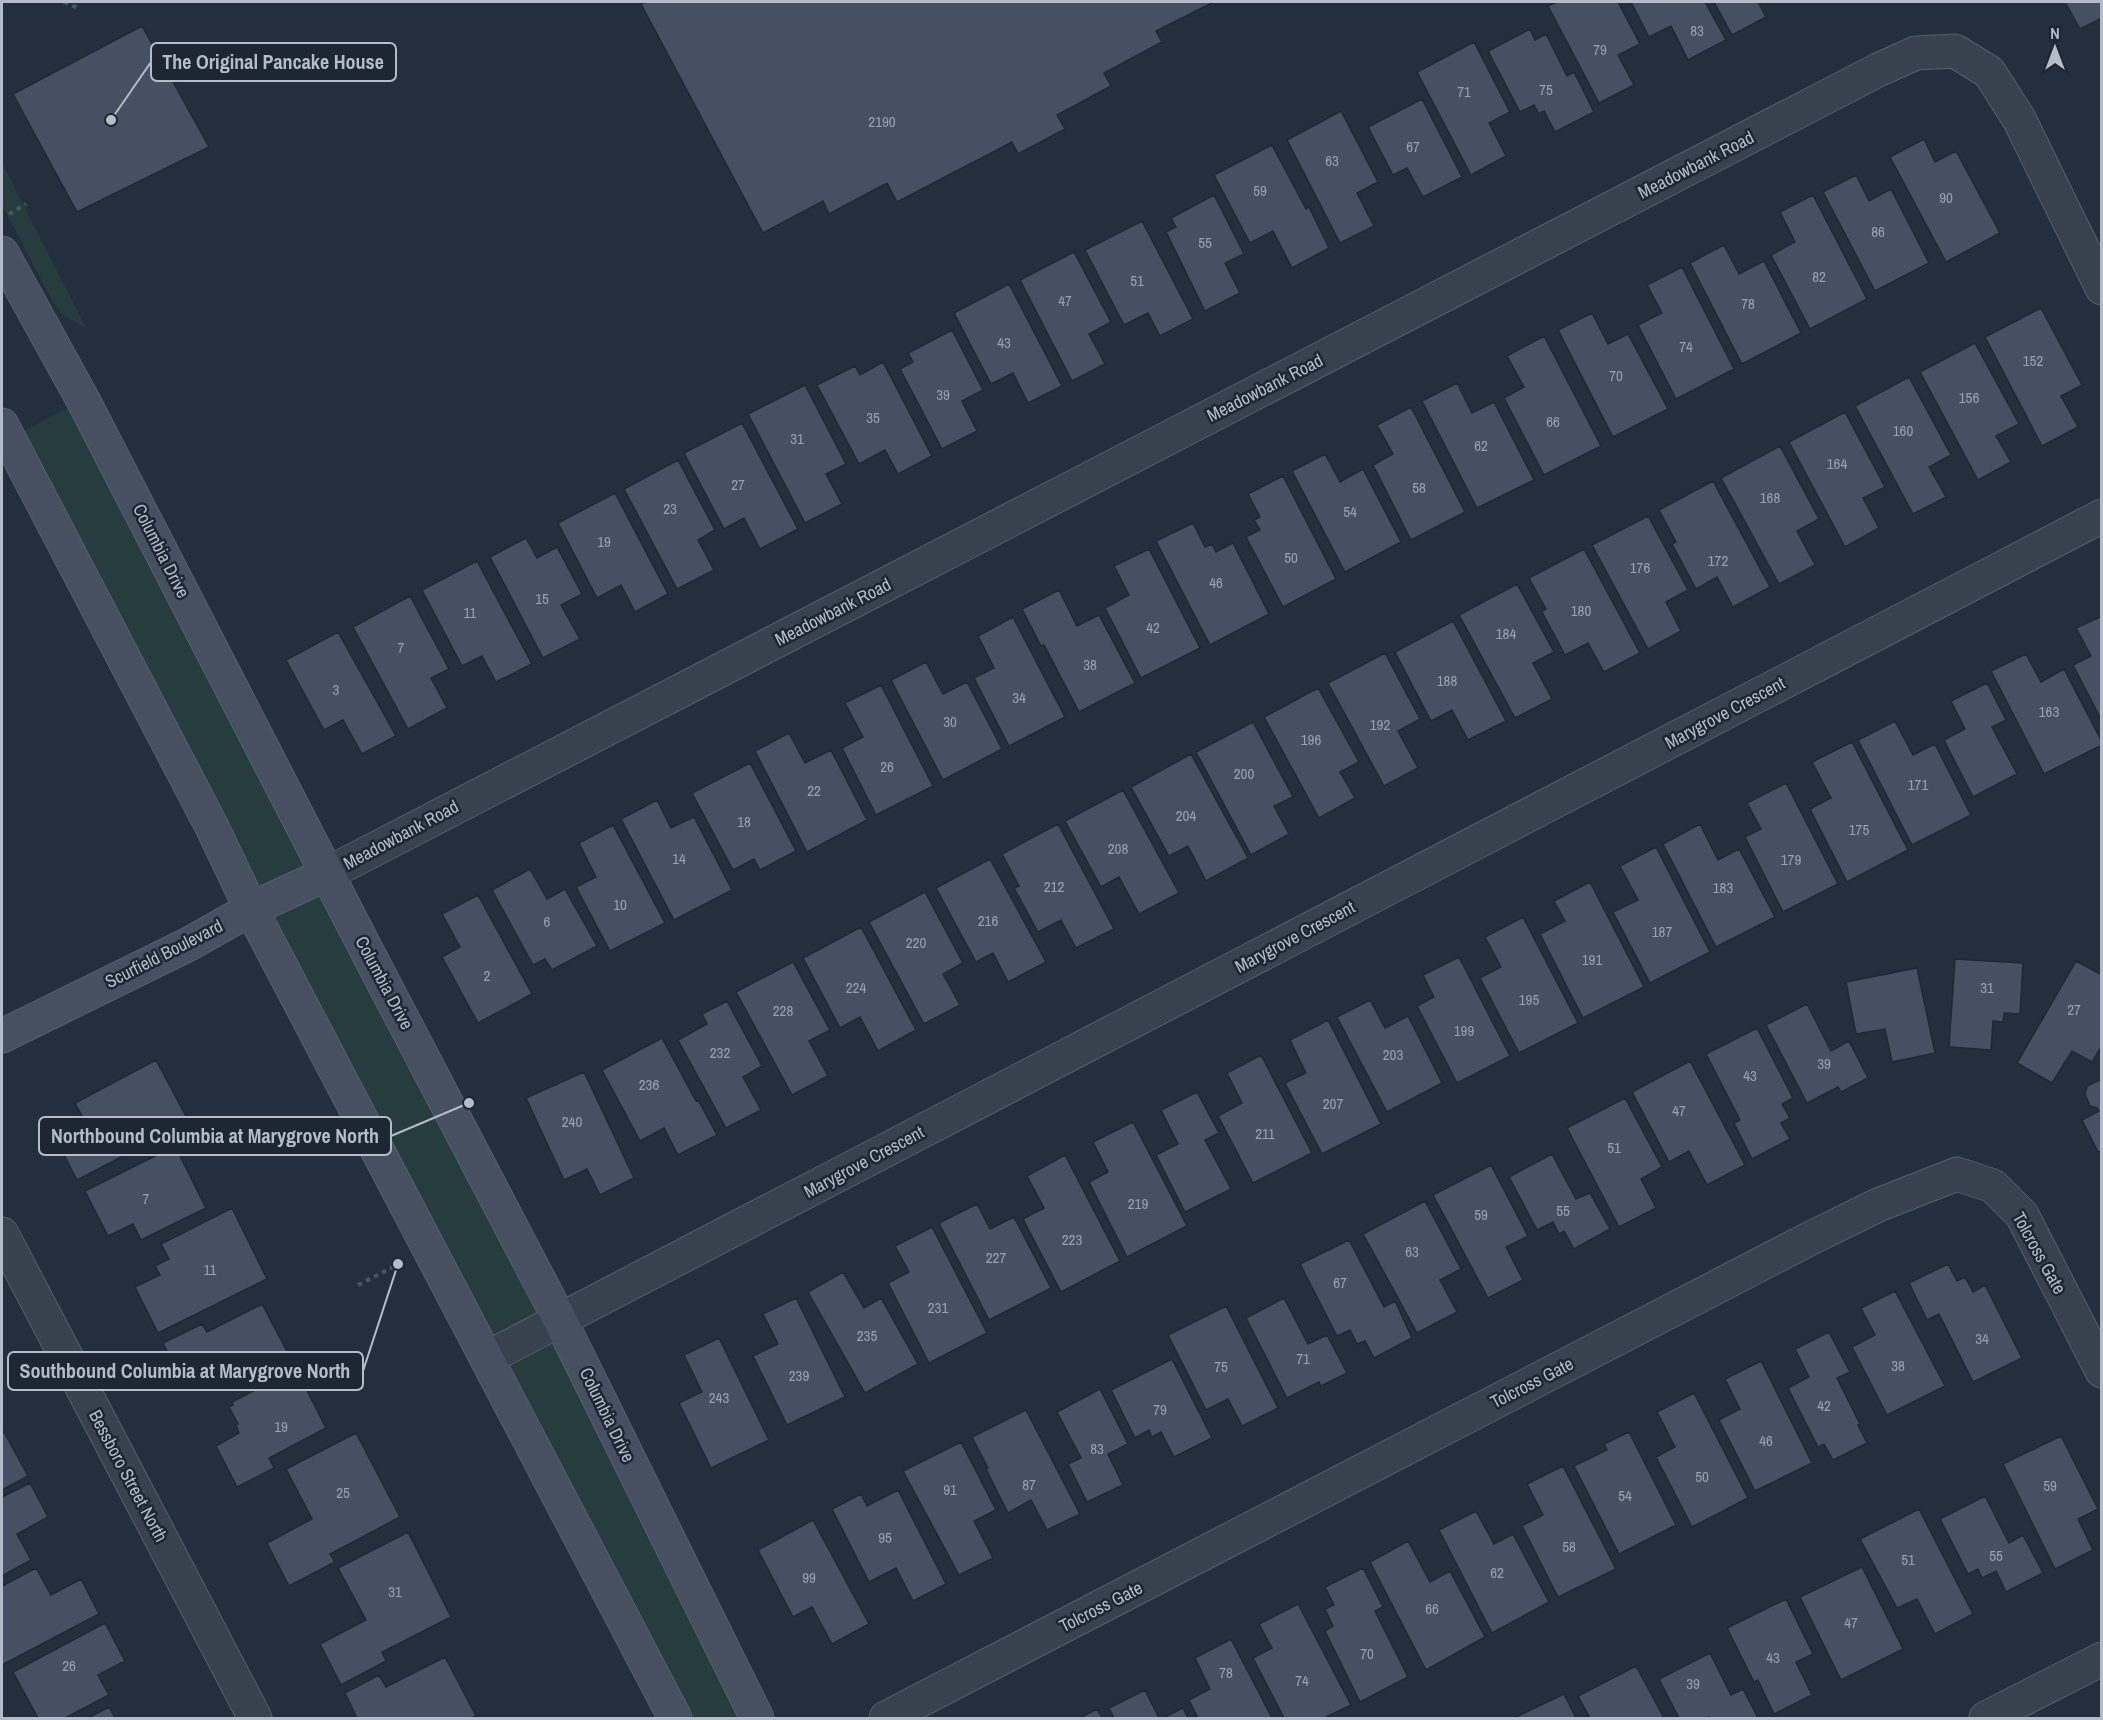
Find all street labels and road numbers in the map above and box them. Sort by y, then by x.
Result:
street label: Meadowbank Road [1633,125,1758,205]
street label: Meadowbank Road [1202,348,1327,428]
street label: Columbia Drive [127,499,196,602]
street label: Meadowbank Road [770,572,895,652]
street label: Marygrove Crescent [1660,670,1789,755]
street label: Meadowbank Road [339,794,463,875]
street label: Marygrove Crescent [1230,894,1359,979]
street label: Scurfield Boulevard [101,913,227,994]
street label: Columbia Drive [349,932,420,1034]
street label: Marygrove Crescent [799,1119,928,1204]
street label: Tolcross Gate [2007,1207,2072,1298]
street label: Tolcross Gate [1486,1351,1578,1414]
street label: Columbia Drive [574,1363,641,1466]
street label: Bessboro Street North [83,1405,174,1546]
street label: Tolcross Gate [1055,1575,1147,1638]

